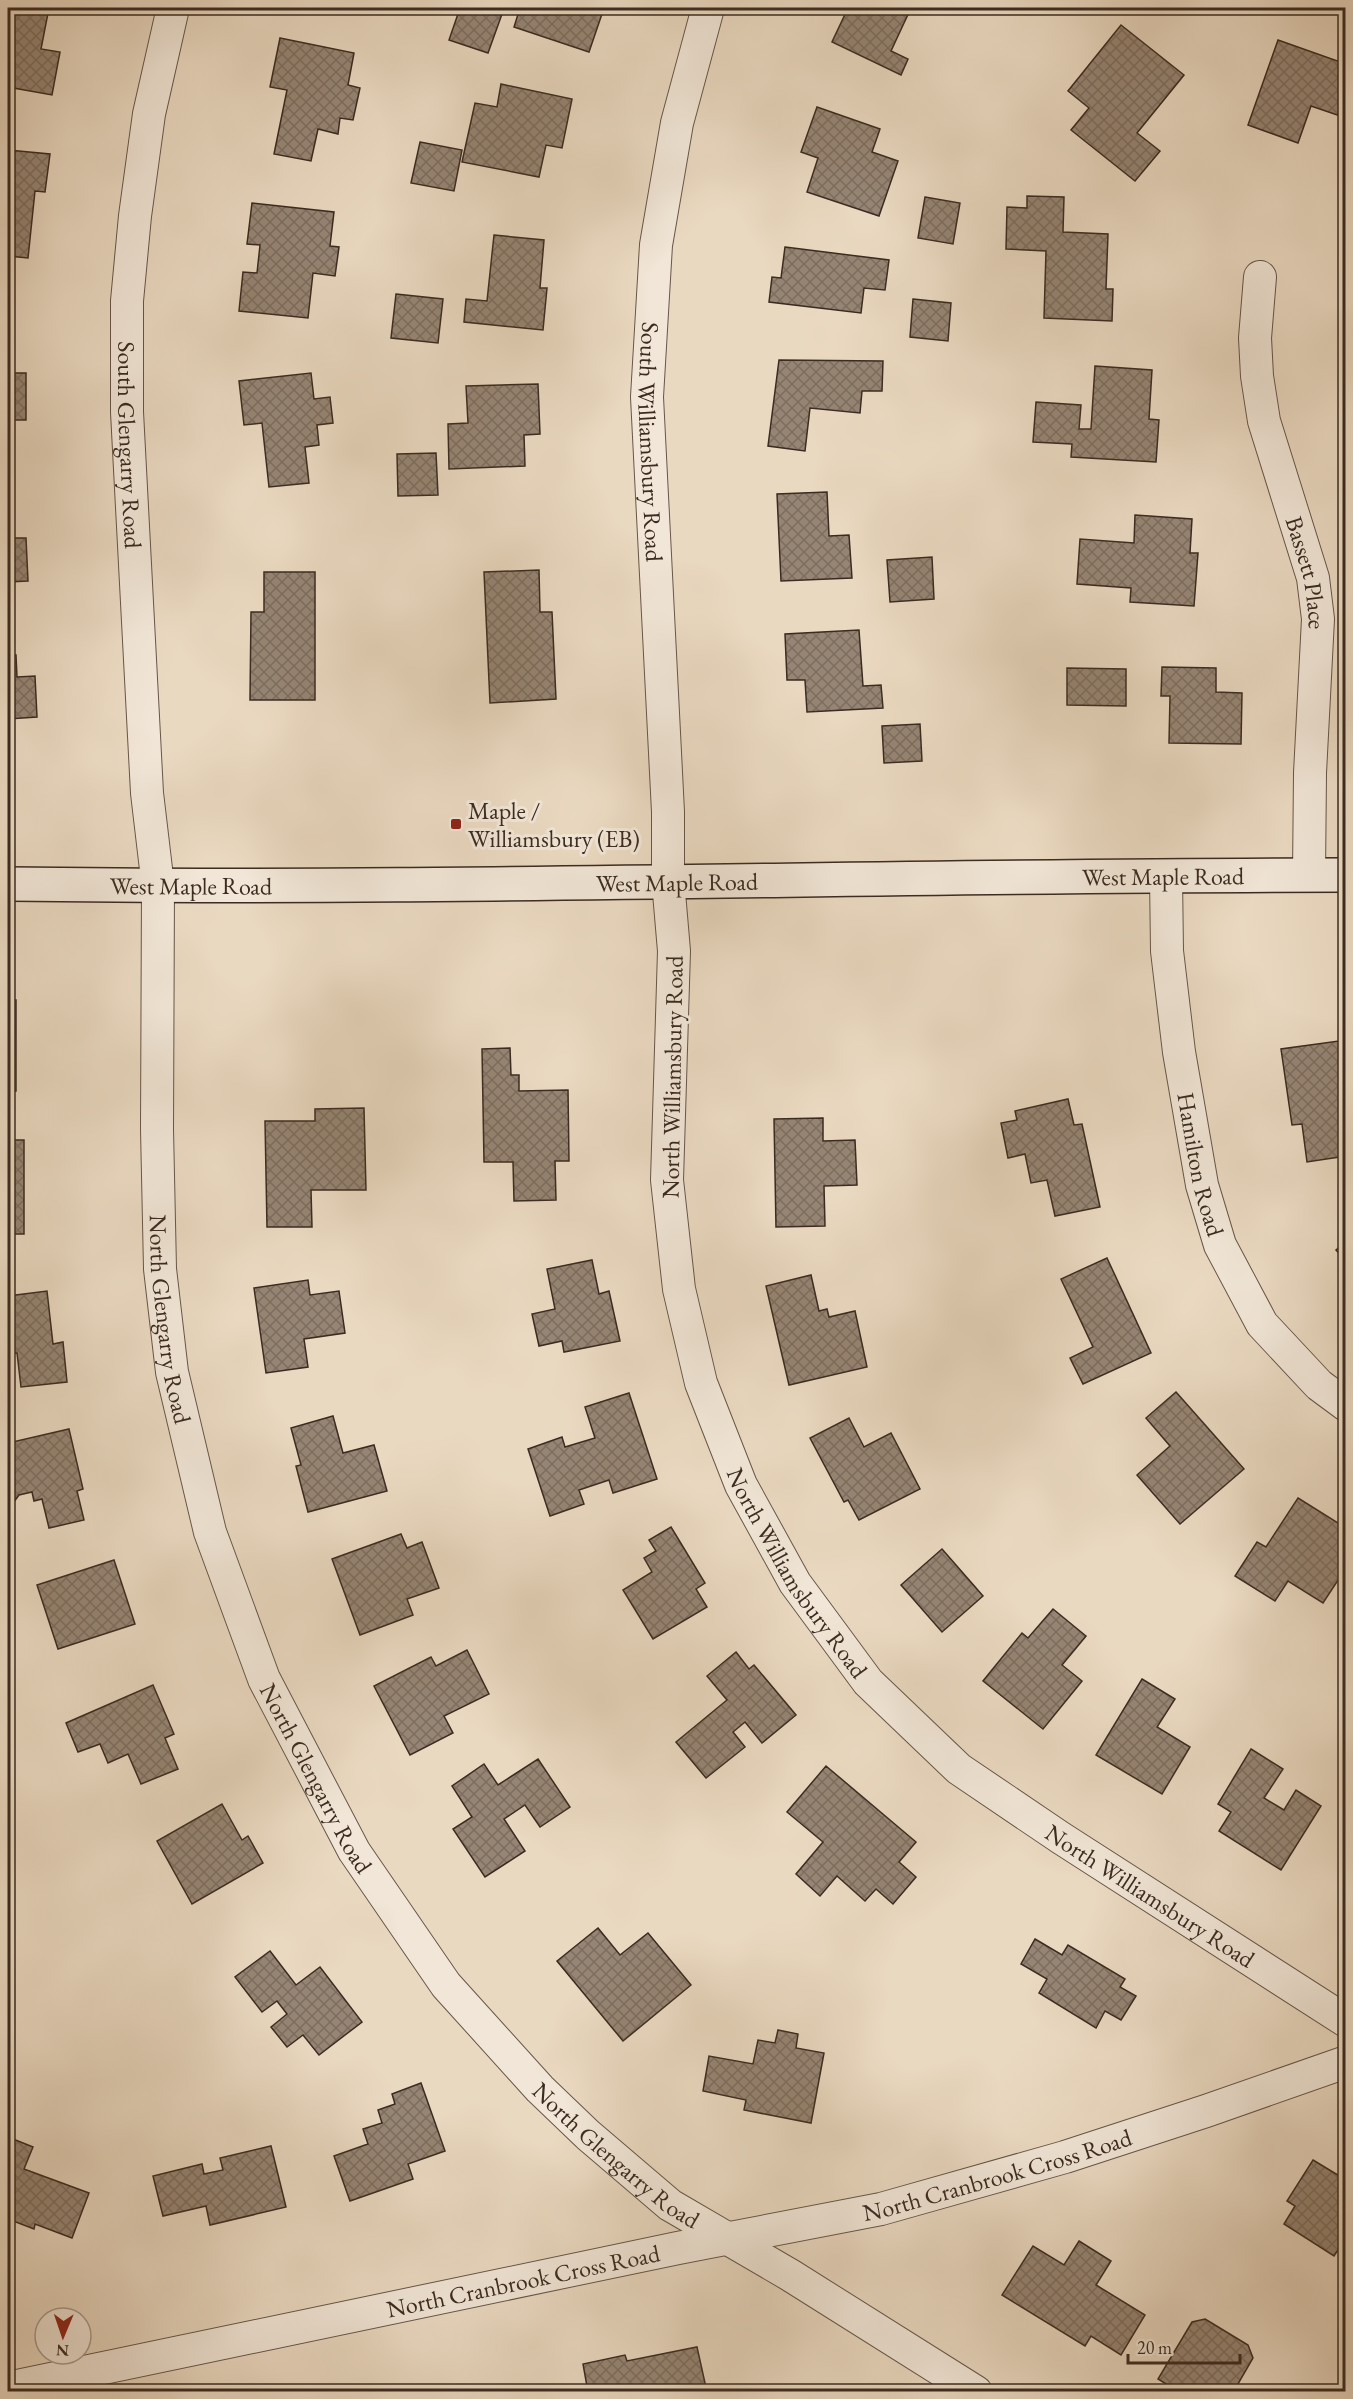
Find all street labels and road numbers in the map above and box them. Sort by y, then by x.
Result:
street label: South Williamsbury Road [631,321,671,563]
street label: South Glengarry Road [112,341,150,550]
street label: Bassett Place [1279,512,1333,630]
street label: West Maple Road [1082,860,1245,892]
street label: West Maple Road [596,865,759,898]
street label: West Maple Road [110,870,273,901]
street label: North Williamsbury Road [654,954,690,1199]
street label: Hamilton Road [1171,1090,1232,1241]
street label: North Glengarry Road [143,1214,199,1427]
street label: North Williamsbury Road [720,1463,876,1685]
street label: North Glengarry Road [253,1678,380,1880]
street label: North Williamsbury Road [1040,1817,1262,1975]
street label: North Glengarry Road [526,2075,706,2235]
street label: North Cranbrook Cross Road [860,2121,1136,2228]
street label: North Cranbrook Cross Road [383,2237,663,2324]

